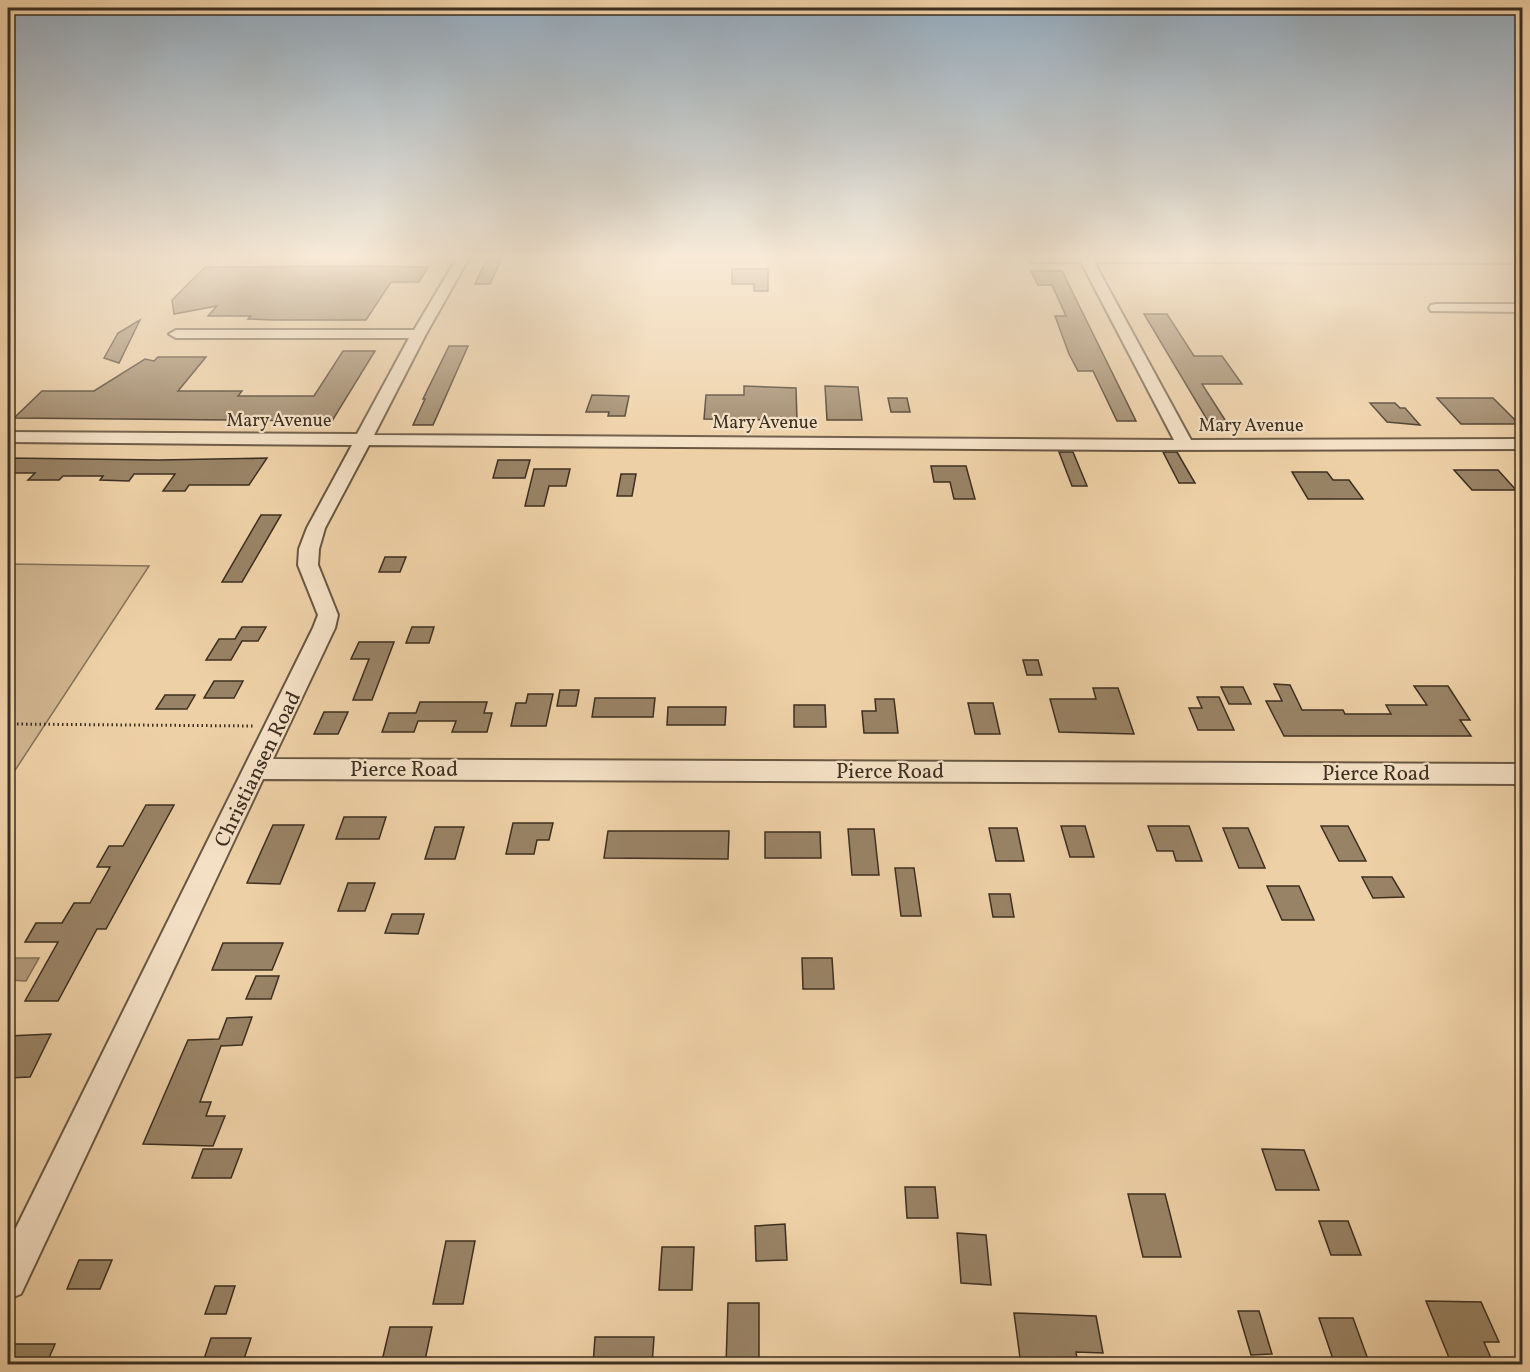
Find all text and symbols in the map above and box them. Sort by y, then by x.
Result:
street label: Mary Avenue [227,409,331,434]
street label: Mary Avenue [713,411,817,436]
street label: Mary Avenue [1199,414,1303,439]
street label: Christiansen Road [208,687,309,852]
street label: Pierce Road [350,756,458,785]
street label: Pierce Road [836,758,944,787]
street label: Pierce Road [1322,760,1430,789]

